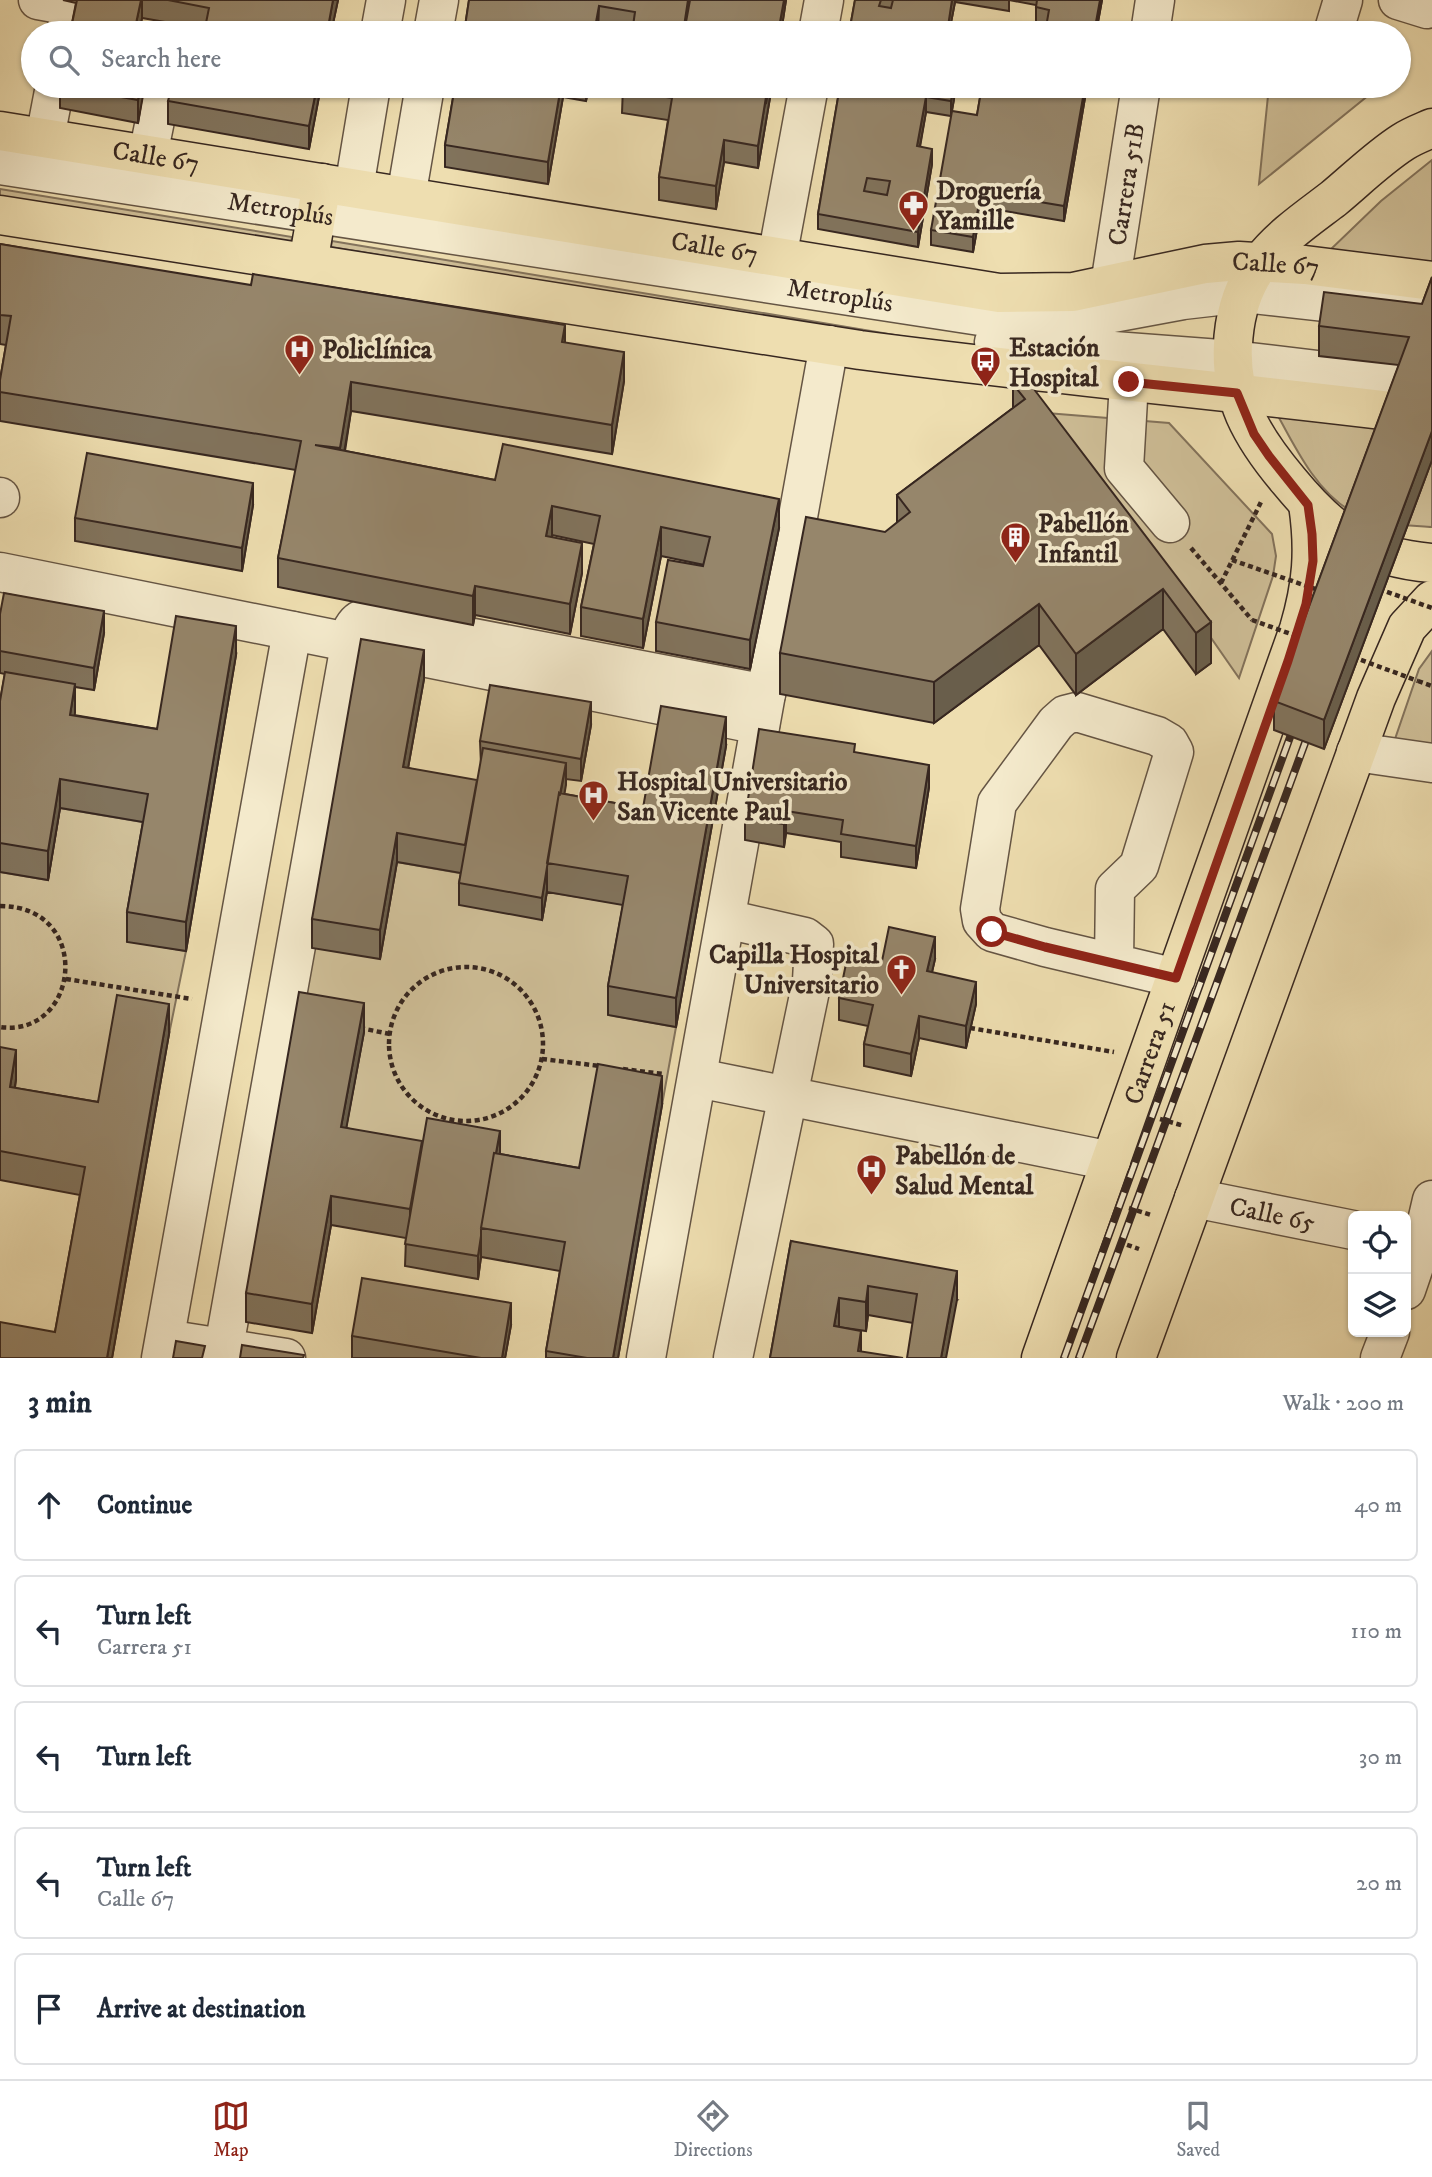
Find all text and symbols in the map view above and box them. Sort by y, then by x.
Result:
search box [21,21,1411,98]
icon: search [45,41,83,79]
text: Search here [101,43,221,76]
street label: Carrera 51B [1101,121,1153,248]
street label: Calle 67 [110,134,202,181]
place label: Droguería Yamille [935,175,1042,238]
street label: Metroplús [225,185,336,234]
pharmacy icon: Droguería Yamille [896,188,930,232]
street label: Calle 67 [669,225,760,272]
street label: Calle 67 [1231,246,1321,285]
street label: Metroplús [785,271,895,320]
hospital icon: Policlínica [282,332,316,376]
place label: Estación Hospital [1009,332,1100,395]
place label: Policlínica [322,334,433,367]
bus stop icon: Estación Hospital [969,345,1003,389]
route end [1113,366,1144,397]
place label: Pabellón Infantil [1038,508,1129,571]
building icon: Pabellón Infantil [998,521,1032,565]
place label: Hospital Universitario San Vicente Paul [617,766,848,829]
hospital icon: Hospital Universitario San Vicente Paul [577,779,611,823]
route start [976,916,1007,947]
place label: Capilla Hospital Universitario [709,939,880,1002]
church icon: Capilla Hospital Universitario [885,952,919,996]
street label: Carrera 51 [1117,997,1184,1109]
place label: Pabellón de Salud Mental [895,1140,1034,1203]
hospital icon: Pabellón de Salud Mental [855,1153,889,1197]
street label: Calle 65 [1226,1191,1318,1240]
map controls [1348,1211,1411,1337]
button: locate [1348,1211,1411,1274]
button: layers [1348,1274,1411,1337]
text: 3 min [28,1385,92,1422]
text: Walk · 200 m [1283,1389,1404,1418]
icon: ahead [30,1486,68,1524]
text: Continue [97,1489,192,1522]
text: 40 m [1354,1491,1402,1520]
text: Turn left [97,1600,191,1633]
icon: left [30,1612,68,1650]
text: 110 m [1351,1617,1402,1646]
text: Carrera 51 [97,1633,192,1662]
icon: left [30,1738,68,1776]
text: Turn left [97,1741,191,1774]
text: 30 m [1359,1743,1402,1772]
text: Turn left [97,1852,191,1885]
icon: left [30,1864,68,1902]
text: 20 m [1356,1869,1402,1898]
text: Calle 67 [97,1885,174,1914]
icon: arrive [30,1990,68,2028]
text: Arrive at destination [97,1993,306,2026]
tab: Map [212,2097,250,2162]
tab: Directions [674,2097,753,2162]
tab: Saved [1176,2097,1220,2162]

